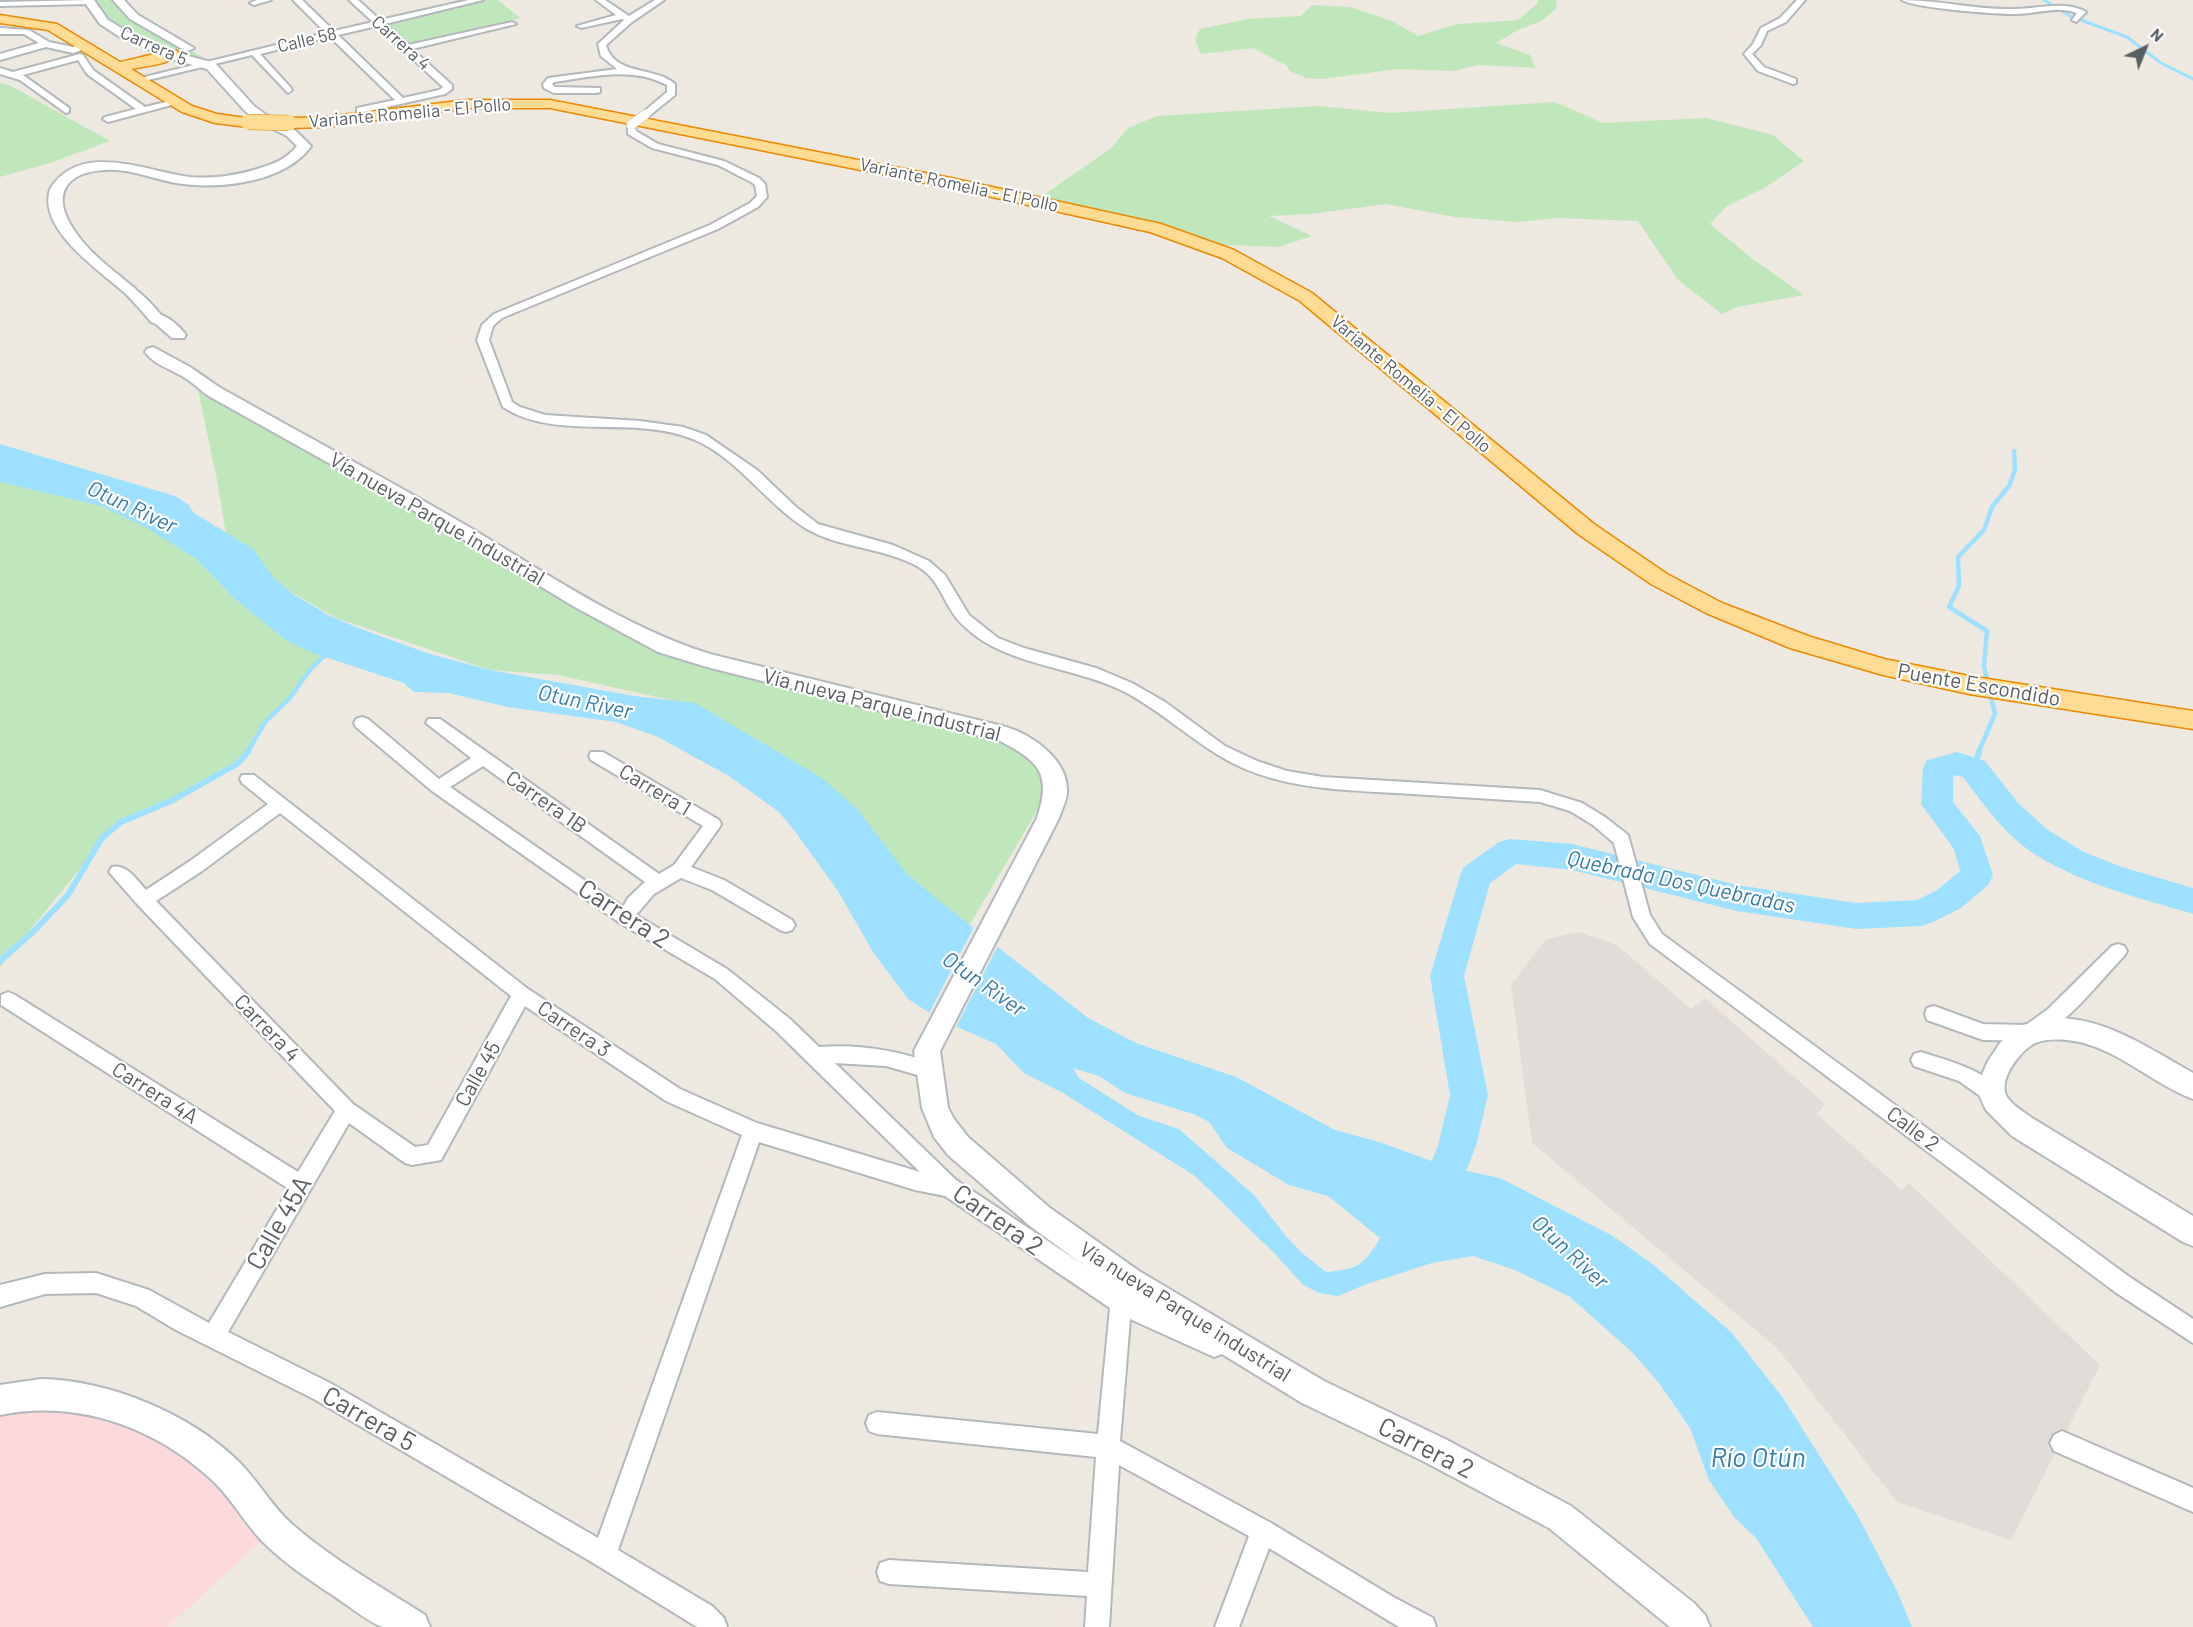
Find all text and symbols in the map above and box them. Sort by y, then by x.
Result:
street label: Carrera 4 [367,11,435,75]
north arrow [2115,18,2175,78]
street label: Carrera 5 [117,22,191,70]
street label: Calle 58 [275,23,339,57]
text: N [2147,24,2168,45]
street label: Variante Romelia - El Pollo [308,93,512,133]
street label: Variante Romelia - El Pollo [858,153,1060,217]
street label: Variante Romelia - El Pollo [1326,311,1496,457]
street label: Vía nueva Parque industrial [325,447,549,591]
water label: Otun River [83,475,181,539]
street label: Puente Escondido [1896,658,2062,712]
street label: Vía nueva Parque industrial [760,663,1004,747]
water label: Otun River [535,679,635,725]
street label: Carrera 1 [614,759,696,821]
street label: Carrera 1B [501,765,591,839]
water label: Quebrada Dos Quebradas [1565,845,1797,919]
street label: Carrera 2 [572,873,676,955]
water label: Otun River [937,946,1031,1022]
street label: Carrera 4 [229,989,305,1067]
street label: Carrera 3 [533,995,615,1063]
street label: Calle 45 [450,1037,506,1111]
street label: Carrera 4A [107,1057,203,1129]
street label: Calle 2 [1882,1101,1944,1157]
street label: Calle 45A [240,1170,318,1276]
street label: Carrera 2 [947,1178,1049,1262]
water label: Otun River [1526,1210,1614,1294]
street label: Vía nueva Parque industrial [1075,1237,1295,1387]
street label: Carrera 5 [317,1380,421,1458]
street label: Carrera 2 [1373,1411,1479,1485]
water label: Río Otún [1710,1442,1806,1474]

